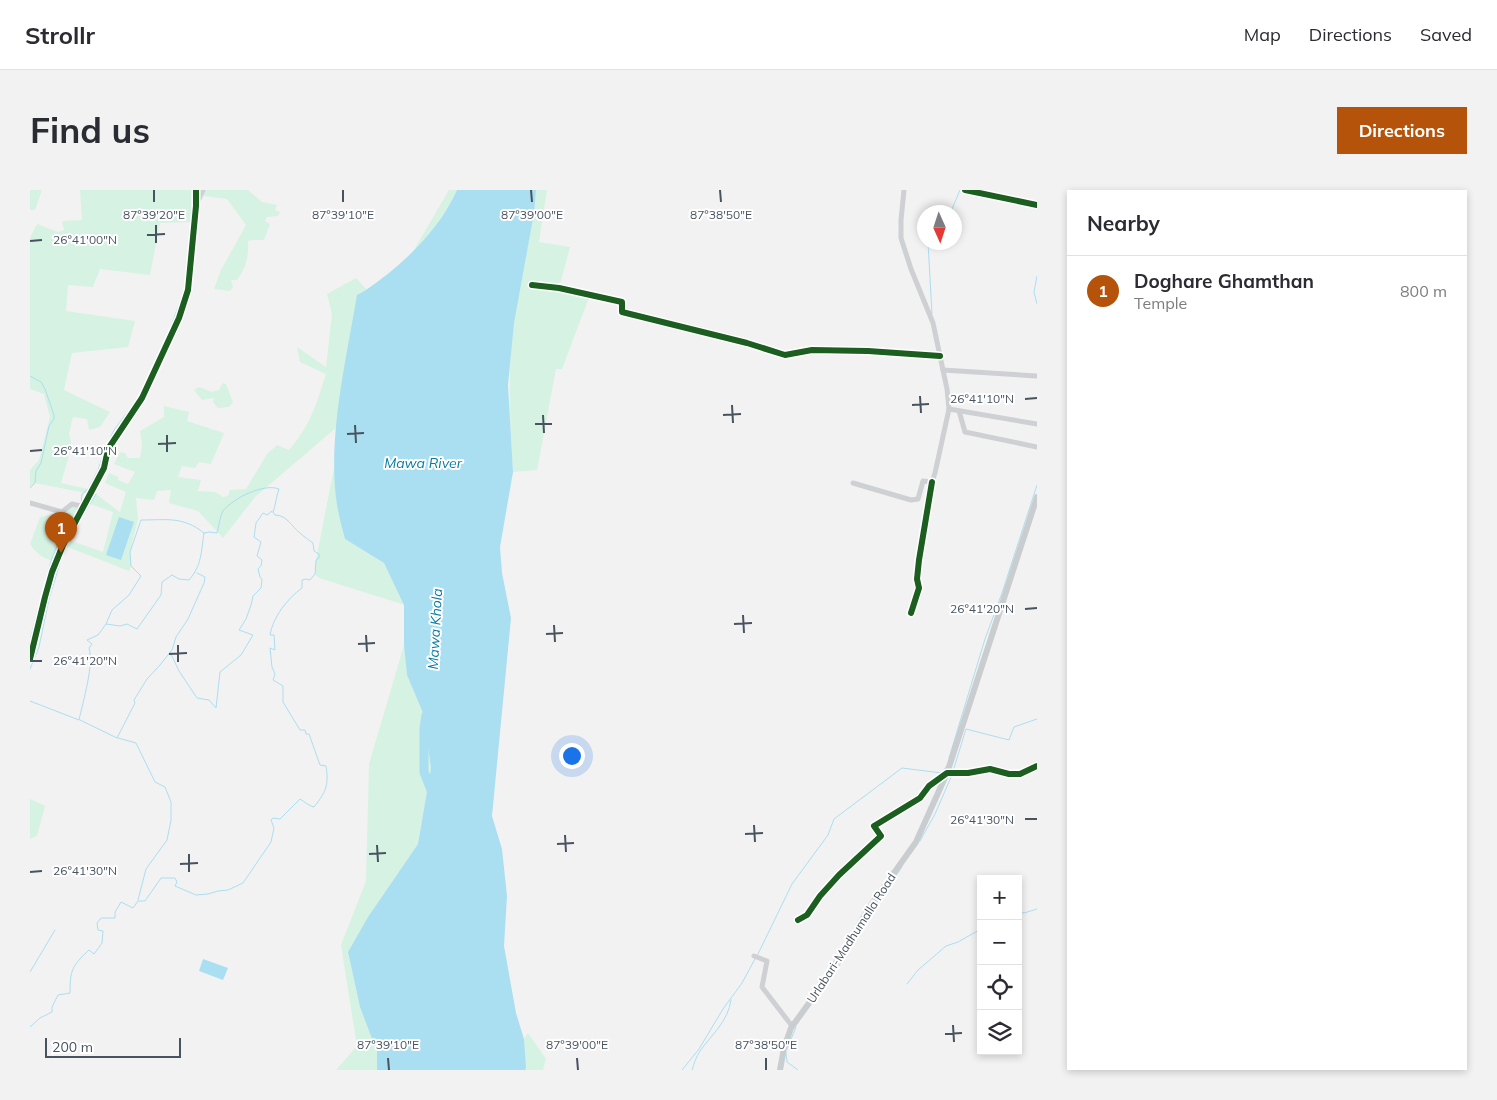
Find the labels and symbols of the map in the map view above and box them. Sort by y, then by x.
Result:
north arrow [917,205,962,250]
text: 87°39'20"E [123,207,185,222]
text: 87°39'10"E [312,207,374,222]
text: 87°39'00"E [501,207,563,222]
text: 87°38'50"E [690,207,752,222]
text: 26°41'00"N [53,232,117,247]
text: 26°41'10"N [950,391,1014,406]
text: 26°41'10"N [53,443,117,458]
water label: Mawa River [384,454,463,472]
pin: 1 [45,512,77,553]
water label: Mawa Khola [424,588,446,670]
text: 26°41'20"N [950,601,1014,616]
text: 26°41'20"N [53,653,117,668]
your location [559,743,585,769]
text: 26°41'30"N [950,812,1014,827]
text: 26°41'30"N [53,863,117,878]
street label: Urlabari-Madhumalla Road [803,870,899,1006]
scale bar [45,1035,181,1058]
text: 87°39'10"E [357,1037,419,1052]
text: 87°39'00"E [546,1037,608,1052]
text: 87°38'50"E [735,1037,797,1052]

